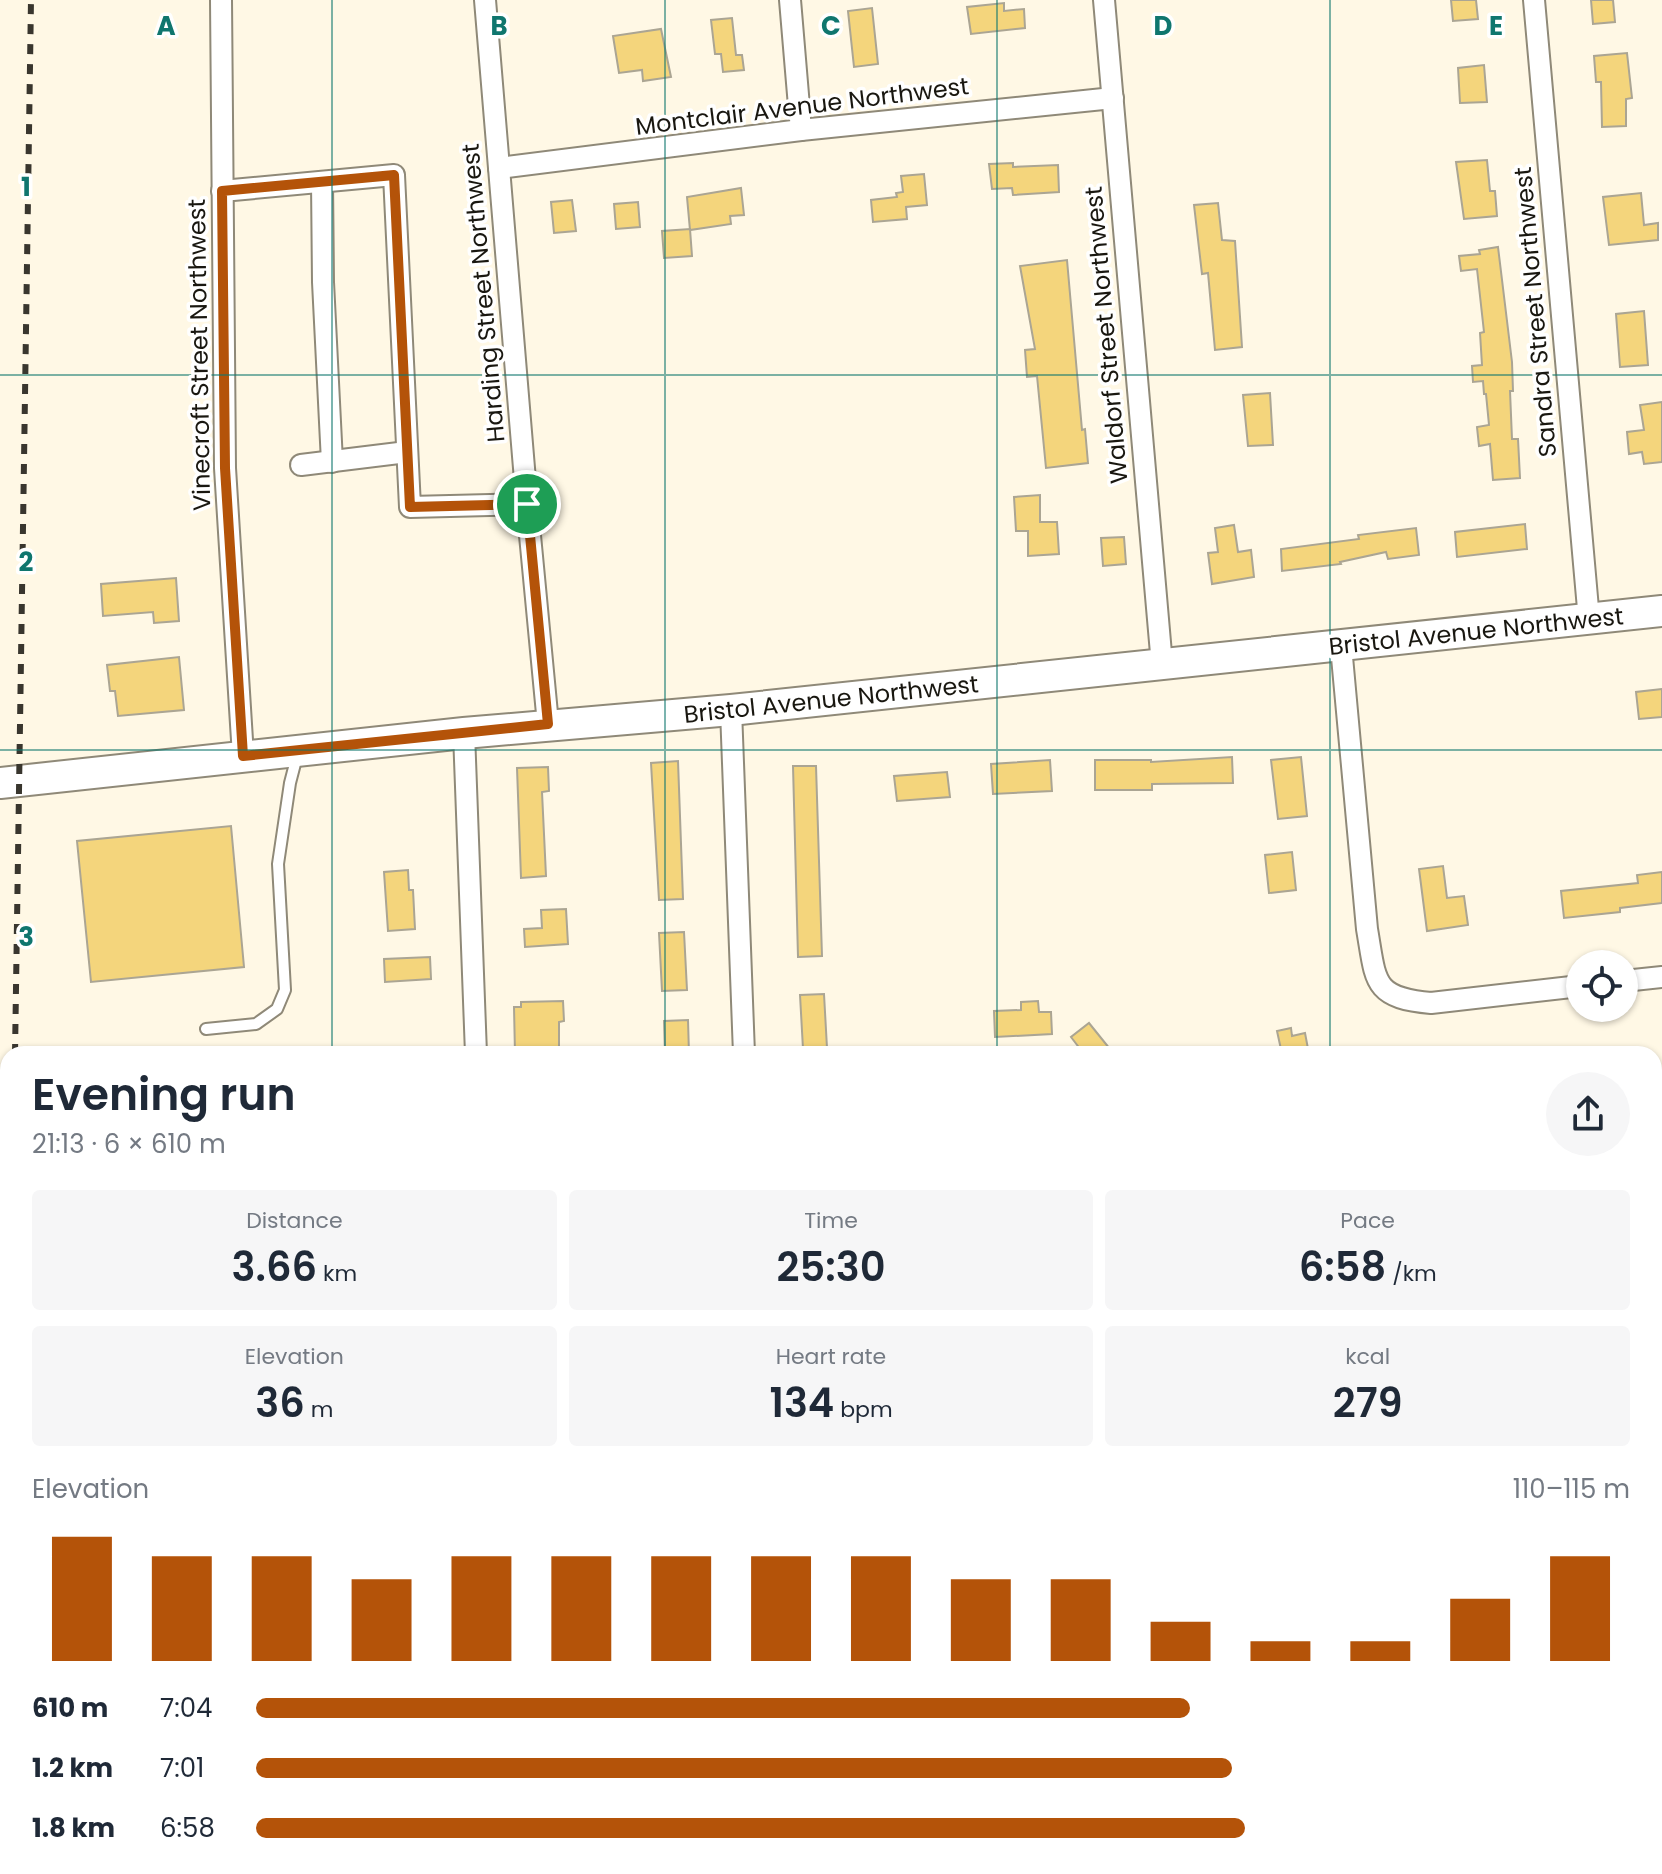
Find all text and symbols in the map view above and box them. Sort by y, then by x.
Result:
text: A [156,8,176,44]
text: B [490,8,508,44]
text: C [821,8,841,44]
text: D [1154,8,1173,44]
text: E [1489,8,1503,44]
street label: Montclair Avenue Northwest [633,69,971,143]
street label: Harding Street Northwest [454,142,512,444]
street label: Sandra Street Northwest [1506,165,1564,459]
text: 1 [21,169,31,205]
street label: Waldorf Street Northwest [1077,185,1135,485]
street label: Vinecroft Street Northwest [180,199,218,511]
pin [493,470,561,538]
icon: arrive [505,482,549,526]
text: 2 [19,544,34,580]
street label: Bristol Avenue Northwest [1327,599,1625,663]
street label: Bristol Avenue Northwest [682,667,980,731]
text: 3 [18,919,34,955]
map controls [1566,950,1638,1022]
button: locate [1566,950,1638,1022]
text: Evening run [32,1064,296,1125]
button: share [1546,1072,1630,1156]
text: 21:13 · 6 × 610 m [32,1126,226,1162]
text: Distance [246,1205,343,1236]
text: Time [804,1205,858,1236]
text: Pace [1340,1205,1395,1236]
text: 3.66 [232,1239,317,1295]
text: 25:30 [776,1239,886,1295]
text: 6:58 [1299,1239,1386,1295]
text: km [317,1258,357,1289]
text: /km [1386,1258,1437,1289]
text: Elevation [245,1341,344,1372]
text: Heart rate [776,1341,886,1372]
text: kcal [1345,1341,1390,1372]
text: 36 [255,1375,305,1431]
text: 134 [769,1375,834,1431]
text: 279 [1333,1375,1403,1431]
text: m [305,1394,333,1425]
text: bpm [834,1394,893,1425]
text: Elevation [32,1471,149,1507]
text: 110–115 m [1513,1471,1630,1507]
text: 610 m [32,1690,108,1726]
text: 7:04 [160,1690,212,1726]
text: 1.2 km [32,1750,113,1786]
text: 7:01 [160,1750,204,1786]
text: 1.8 km [32,1810,115,1846]
text: 6:58 [160,1810,215,1846]

